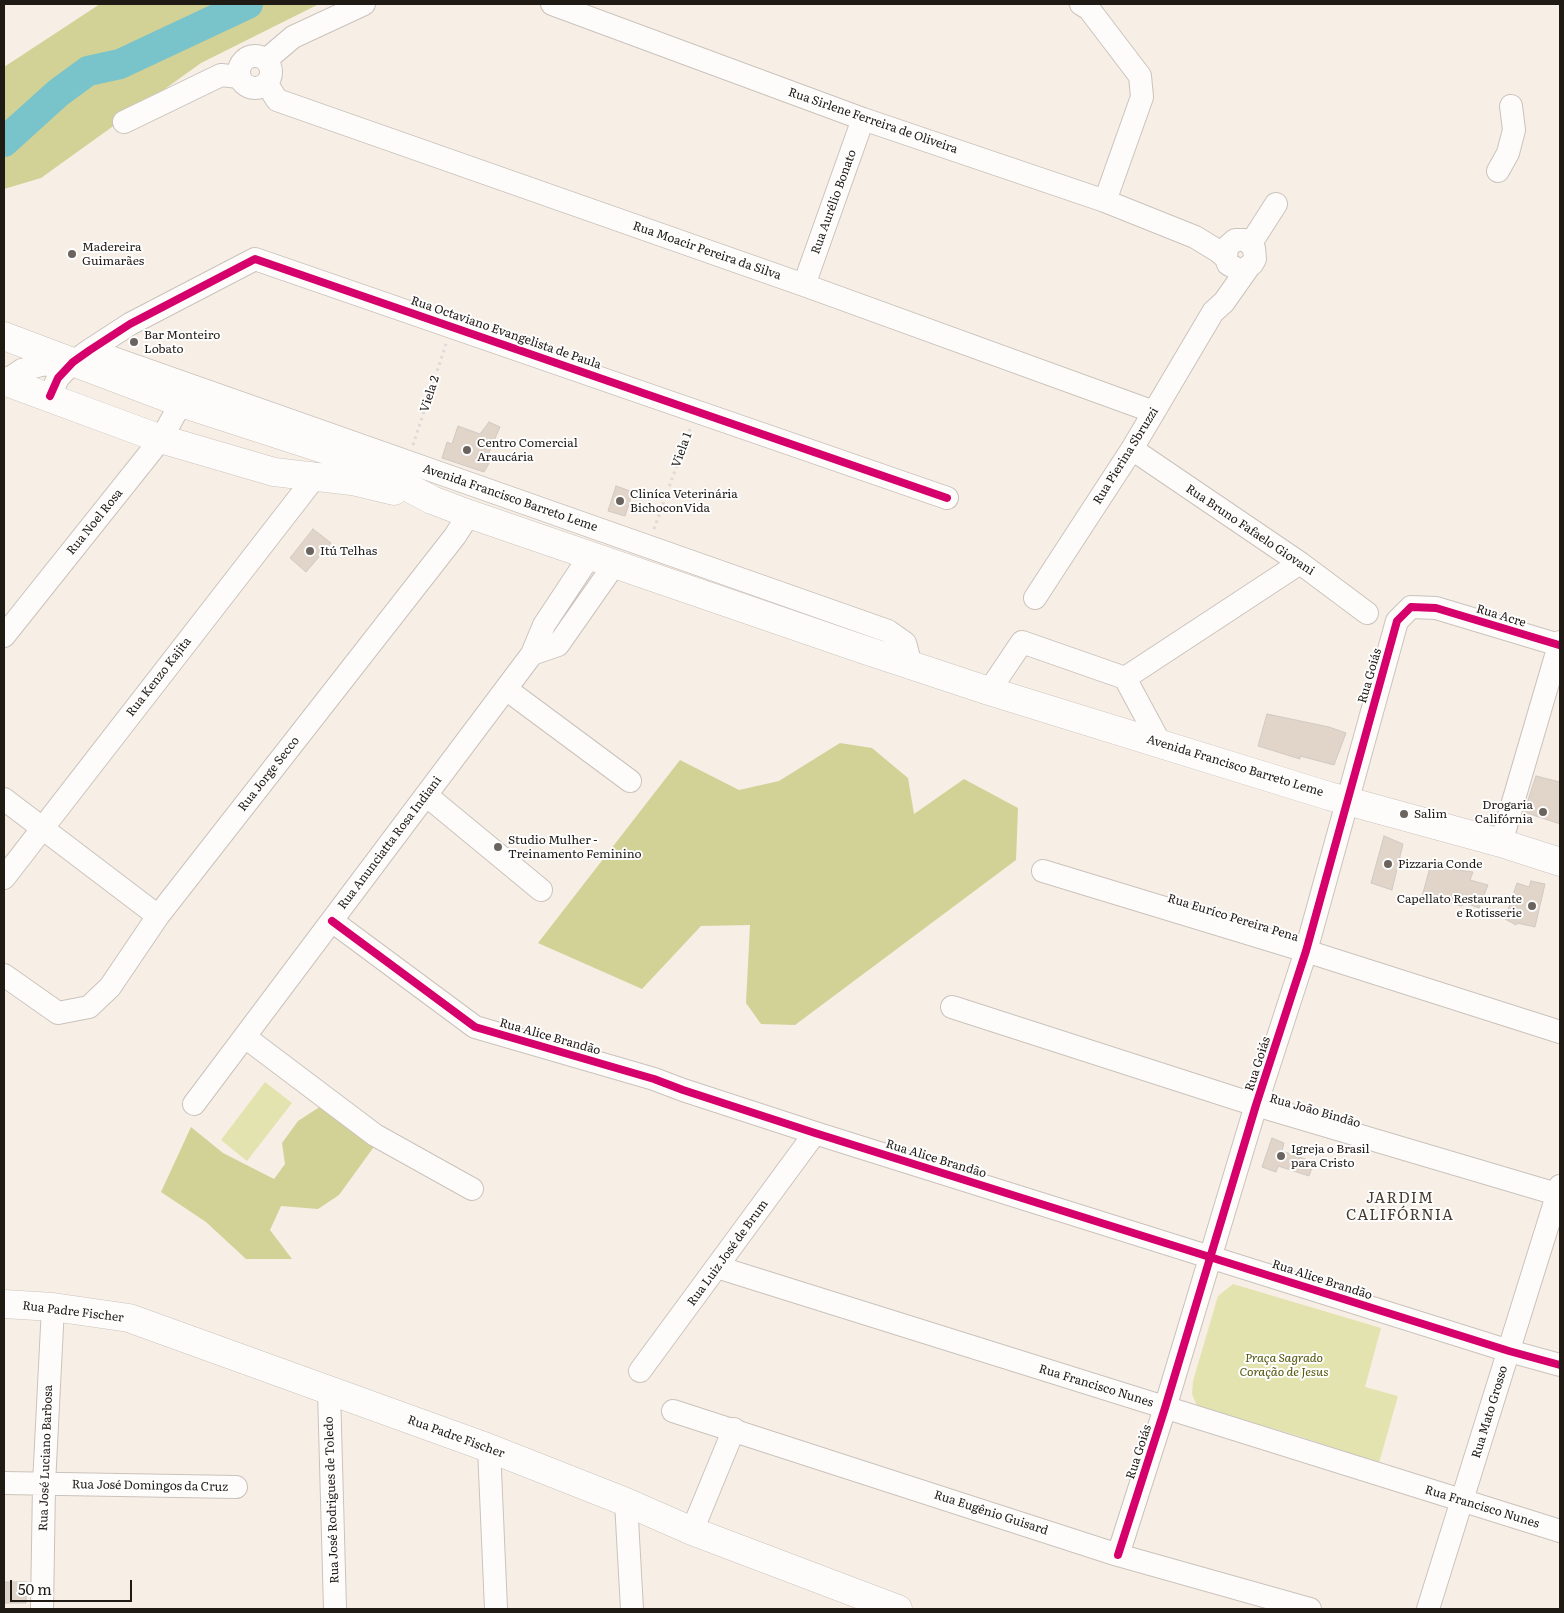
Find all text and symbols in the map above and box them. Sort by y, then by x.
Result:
street label: Rua Sirlene Ferreira de Oliveira [786,85,960,157]
street label: Rua Aurélio Bonato [808,148,860,256]
street label: Rua Moacir Pereira da Silva [631,219,783,283]
place label: Madereira Guimarães [82,240,144,268]
marker: Madereira Guimarães [66,248,78,260]
street label: Rua Octaviano Evangelista de Paula [409,294,603,372]
place label: Bar Monteiro Lobato [144,328,220,356]
marker: Bar Monteiro Lobato [128,336,140,348]
street label: Viela 2 [417,374,443,414]
street label: Rua Pierina Sbruzzi [1090,405,1162,507]
street label: Viela 1 [669,430,695,470]
place label: Centro Comercial Araucária [477,436,578,464]
marker: Centro Comercial Araucária [461,444,473,456]
street label: Avenida Francisco Barreto Leme [421,461,599,535]
street label: Rua Bruno Fafaelo Giovani [1183,482,1317,578]
street label: Rua Noel Rosa [64,486,126,558]
place label: Cliníca Veterinária BichoconVida [630,487,738,515]
marker: Cliníca Veterinária BichoconVida [614,495,626,507]
place label: Itú Telhas [320,544,377,558]
marker: Itú Telhas [304,545,316,557]
street label: Rua Acre [1474,602,1528,630]
street label: Rua Kenzo Kajita [124,635,194,719]
street label: Rua Goiás [1355,647,1385,705]
street label: Avenida Francisco Barreto Leme [1145,732,1325,800]
street label: Rua Jorge Secco [235,734,303,814]
street label: Rua Anunciatta Rosa Indiani [335,774,445,912]
place label: Drogaria Califórnia [1475,798,1533,826]
marker: Drogaria Califórnia [1537,806,1549,818]
place label: Salim [1414,807,1447,821]
marker: Salim [1398,808,1410,820]
place label: Studio Mulher - Treinamento Feminino [508,833,642,861]
marker: Studio Mulher - Treinamento Feminino [492,841,504,853]
place label: Pizzaria Conde [1398,857,1482,871]
marker: Pizzaria Conde [1382,858,1394,870]
street label: Rua Euríco Pereira Pena [1166,891,1300,945]
place label: Capellato Restaurante e Rotisserie [1397,892,1522,920]
marker: Capellato Restaurante e Rotisserie [1526,900,1538,912]
street label: Rua Alice Brandão [498,1016,602,1058]
street label: Rua Goiás [1242,1035,1274,1093]
street label: Rua João Bindão [1268,1091,1362,1131]
street label: Rua Alice Brandão [884,1137,988,1181]
place label: Igreja o Brasil para Cristo [1291,1142,1370,1170]
marker: Igreja o Brasil para Cristo [1275,1150,1287,1162]
district label: JARDIM CALIFÓRNIA [1345,1190,1455,1225]
street label: Rua Luiz José de Brum [685,1197,771,1309]
street label: Rua Alice Brandão [1270,1257,1374,1303]
street label: Rua Padre Fischer [21,1299,125,1325]
park label: Praça Sagrado Coração de Jesus [1239,1351,1329,1379]
street label: Rua Francisco Nunes [1037,1362,1155,1410]
street label: Rua Mato Grosso [1469,1364,1511,1460]
street label: Rua José Luciano Barbosa [36,1385,56,1531]
street label: Rua Padre Fischer [406,1413,506,1461]
street label: Rua José Rodrigues de Toledo [322,1416,342,1584]
street label: Rua Goiás [1123,1423,1155,1481]
street label: Rua José Domingos da Cruz [72,1477,228,1495]
street label: Rua Francisco Nunes [1423,1483,1541,1531]
street label: Rua Eugênio Guisard [932,1488,1050,1538]
scale bar [12,1570,135,1602]
text: 50 m [18,1577,52,1600]

